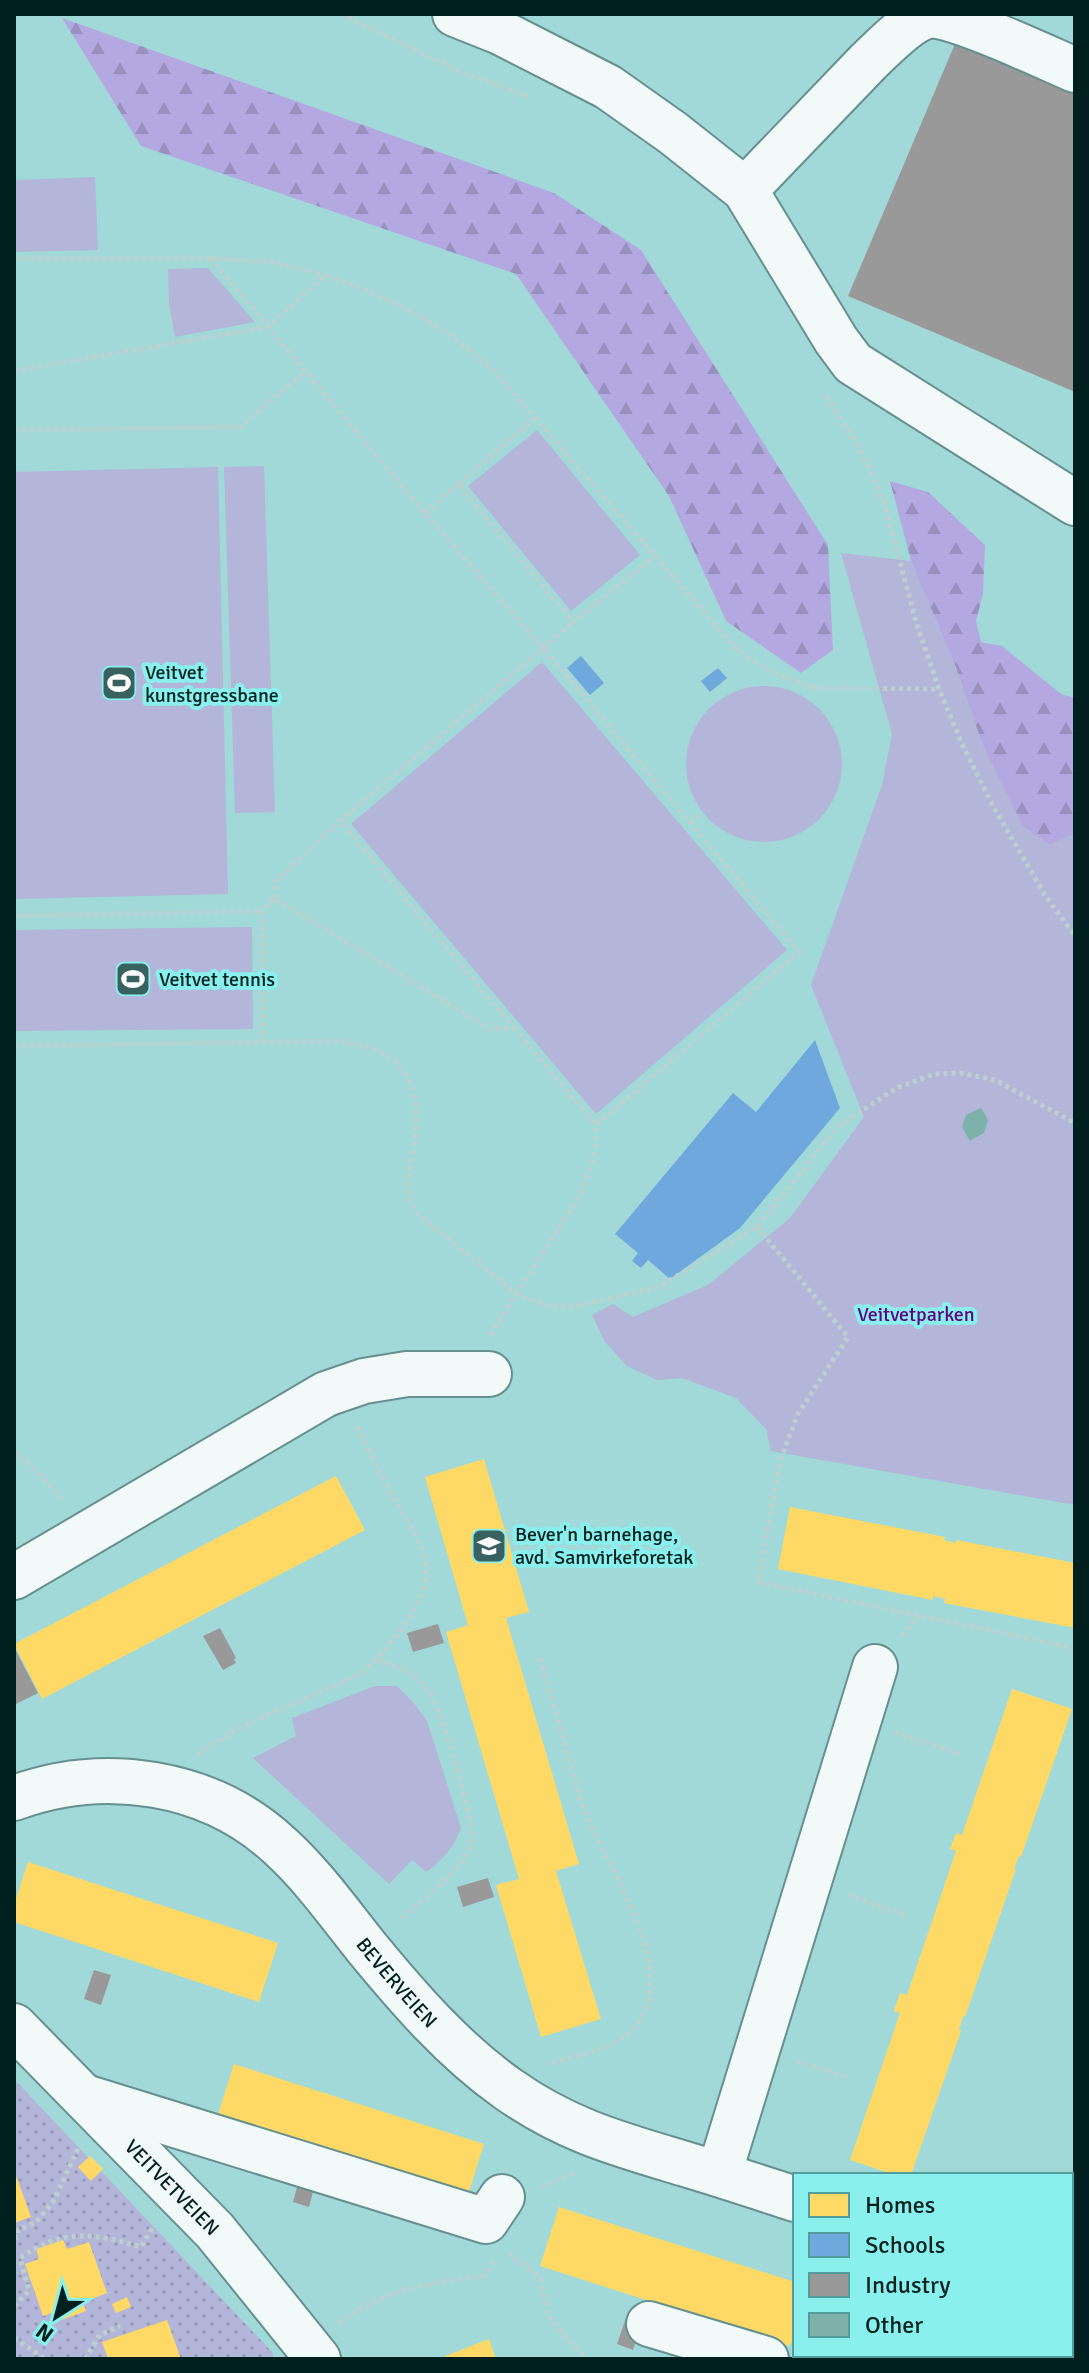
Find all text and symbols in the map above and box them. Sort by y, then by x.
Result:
place label: Veitvet kunstgressbane [145,660,279,708]
sports icon: Veitvet kunstgressbane [100,664,138,702]
sports icon: Veitvet tennis [114,960,152,998]
place label: Veitvet tennis [159,967,275,992]
park label: Veitvetparken [857,1302,975,1327]
place label: Bever'n barnehage, avd. Samvirkeforetak [515,1522,693,1570]
school or university icon: Bever'n barnehage, avd. Samvirkeforetak [470,1527,508,1565]
street label: BEVERVEIEN [350,1933,442,2033]
street label: VEITVETVEIEN [119,2134,224,2241]
legend [793,2173,1073,2357]
text: Homes [865,2190,935,2220]
text: Schools [865,2230,945,2260]
text: Industry [865,2270,951,2300]
north arrow [16,2277,96,2357]
text: Other [865,2310,923,2340]
text: N [30,2317,59,2348]

